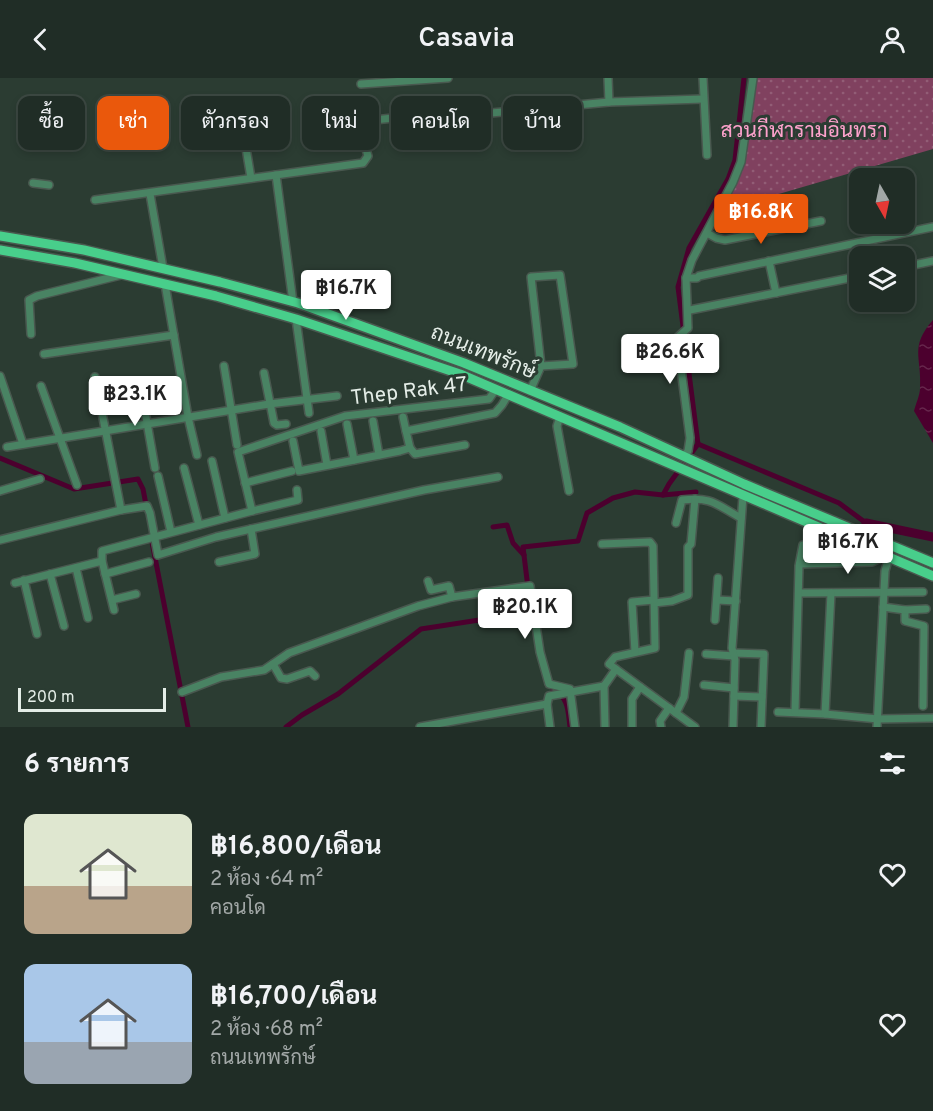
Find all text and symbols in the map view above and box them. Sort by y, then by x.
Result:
text: Casavia [418,22,515,56]
icon: back [24,23,57,56]
icon: person [876,23,909,56]
chip: ซื้อ [18,96,85,150]
chip: เช่า [97,96,169,150]
chip: ตัวกรอง [181,96,290,150]
chip: ใหม่ [302,96,379,150]
chip: คอนโด [391,96,491,150]
chip: บ้าน [503,96,582,150]
park label: สวนกีฬารามอินทรา [721,117,887,145]
north arrow [849,168,915,234]
map controls [849,168,915,312]
pin: ฿16.8K [712,194,810,245]
text: ฿16.8K [728,200,794,226]
button: layers [849,246,915,312]
pin: ฿16.7K [297,270,395,321]
text: ฿16.7K [315,276,377,302]
street label: ถนนเทพรักษ์ [427,318,541,387]
pin: ฿26.6K [621,334,719,385]
text: ฿26.6K [635,340,705,366]
street label: Thep Rak 47 [349,371,469,413]
pin: ฿23.1K [86,376,184,427]
text: ฿23.1K [103,382,167,408]
pin: ฿16.7K [799,524,897,575]
text: ฿16.7K [817,530,879,556]
pin: ฿20.1K [476,589,574,640]
text: ฿20.1K [492,595,558,621]
scale bar [18,685,166,712]
text: 200 m [27,688,75,708]
icon: filters [876,747,909,780]
text: 6 รายการ [24,749,130,782]
text: ฿16,800/เดือน [210,831,382,864]
icon: home [72,838,144,910]
icon: heart [876,858,909,891]
text: 2 ห้อง · 64 m² [210,867,323,893]
text: คอนโด [210,896,266,922]
text: ฿16,700/เดือน [210,981,377,1014]
icon: home [72,988,144,1060]
icon: heart [876,1008,909,1041]
text: 2 ห้อง · 68 m² [210,1017,323,1043]
text: ถนนเทพรักษ์ [210,1046,316,1072]

